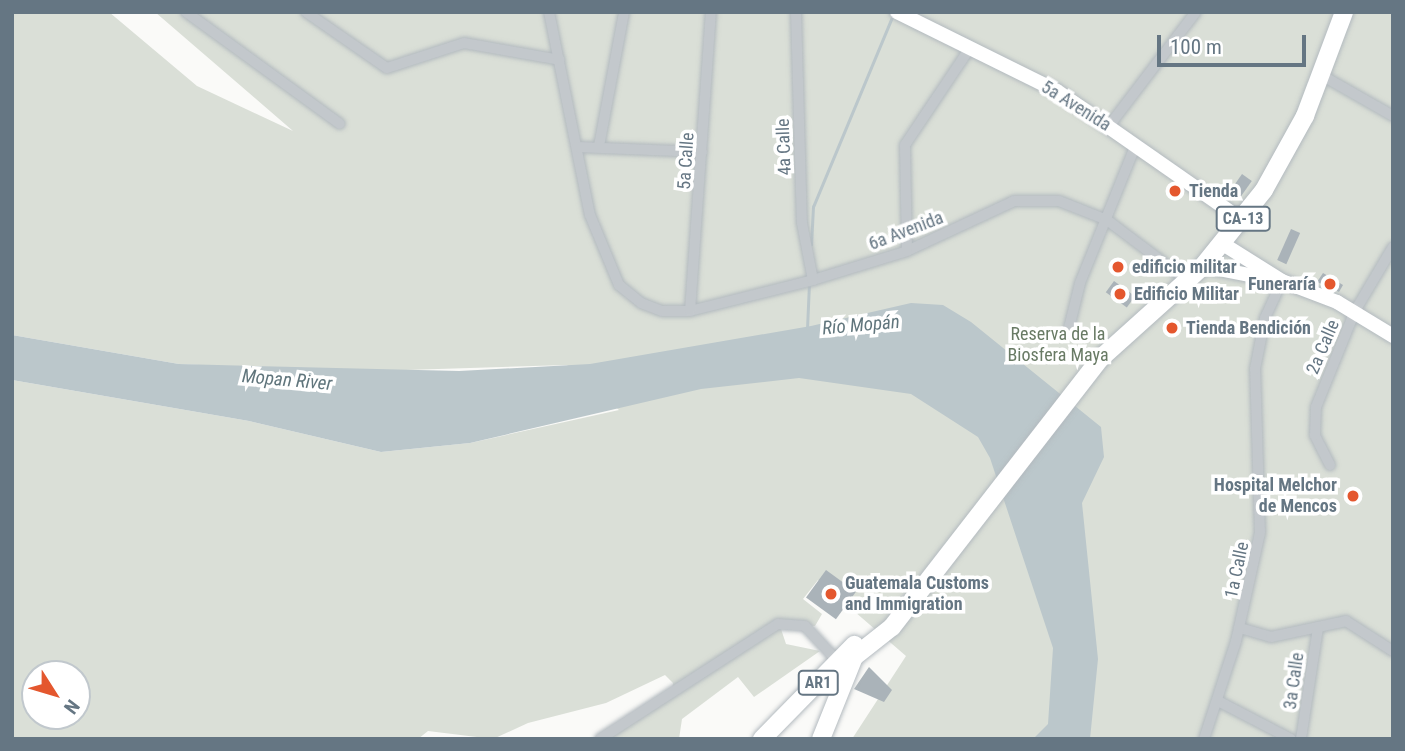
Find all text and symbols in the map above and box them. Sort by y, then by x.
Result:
scale bar [1160,21,1309,65]
text: 100 m [1170,35,1222,59]
street label: 5a Avenida [1037,76,1115,136]
street label: 4a Calle [772,118,796,176]
street label: 5a Calle [673,132,699,190]
place label: Tienda [1189,180,1238,202]
marker: Tienda [1167,183,1183,199]
road number: CA-13 [1215,206,1271,232]
street label: 6a Avenida [866,207,946,255]
place label: edificio militar [1132,256,1237,278]
marker: edificio militar [1110,259,1126,275]
place label: Funeraría [1248,273,1316,295]
marker: Funeraría [1322,276,1338,292]
place label: Edificio Militar [1134,283,1239,305]
marker: Edificio Militar [1112,286,1128,302]
water label: Río Mopán [821,310,901,340]
street label: 2a Calle [1302,316,1344,378]
place label: Tienda Bendición [1186,317,1311,339]
marker: Tienda Bendición [1164,320,1180,336]
park label: Reserva de la Biosfera Maya [1007,324,1109,366]
water label: Mopan River [241,365,333,395]
place label: Hospital Melchor de Mencos [1214,475,1337,518]
marker: Hospital Melchor de Mencos [1343,486,1363,506]
street label: 1a Calle [1220,540,1254,600]
place label: Guatemala Customs and Immigration [845,573,989,616]
marker: Guatemala Customs and Immigration [823,586,839,602]
street label: 3a Calle [1279,651,1309,711]
north arrow [21,660,91,730]
road number: AR1 [797,670,839,696]
text: N [59,695,84,718]

